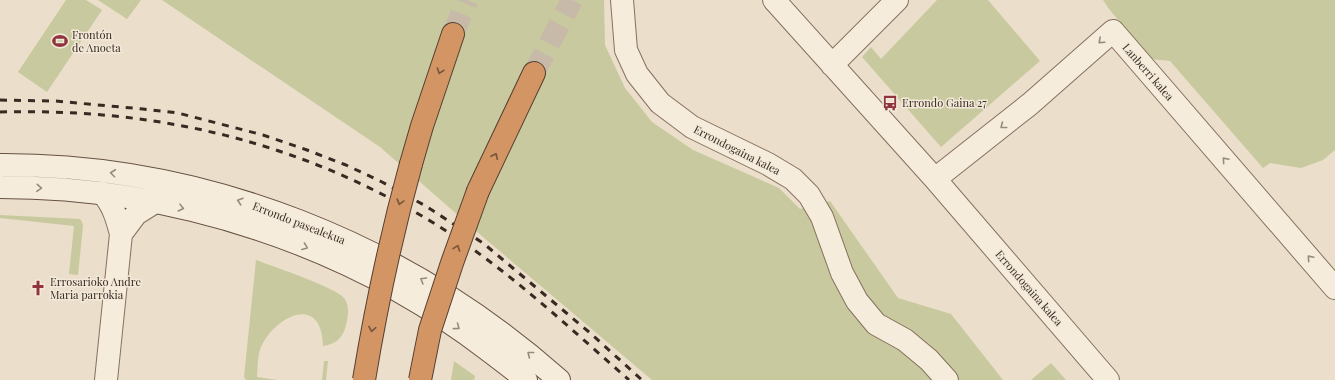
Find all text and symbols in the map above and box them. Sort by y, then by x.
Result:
place label: Frontón de Anoeta [72,27,121,55]
sports icon: Frontón de Anoeta [51,32,69,50]
one-way arrow [1099,37,1106,44]
street label: Lanberri kalea [1119,40,1178,104]
one-way arrow [437,68,445,75]
bus stop icon: Errondo Gaina 27 [881,94,899,112]
place label: Errondo Gaina 27 [902,95,987,110]
street label: Errondogaina kalea [691,121,784,178]
one-way arrow [1000,121,1007,128]
one-way arrow [490,152,498,159]
one-way arrow [1222,157,1229,165]
one-way arrow [110,169,116,178]
one-way arrow [36,183,42,192]
one-way arrow [237,197,244,206]
street label: Errondo pasealekua [251,198,348,247]
one-way arrow [397,199,405,205]
one-way arrow [178,203,185,211]
one-way arrow [302,242,309,250]
one-way arrow [453,245,461,252]
street label: Errondogaina kalea [992,247,1067,329]
one-way arrow [1307,256,1314,263]
place label: Errosarioko Andre Maria parrokia [50,274,141,302]
one-way arrow [420,278,427,285]
church icon: Errosarioko Andre Maria parrokia [29,279,47,297]
one-way arrow [452,322,459,329]
one-way arrow [369,326,377,332]
one-way arrow [527,352,534,359]

